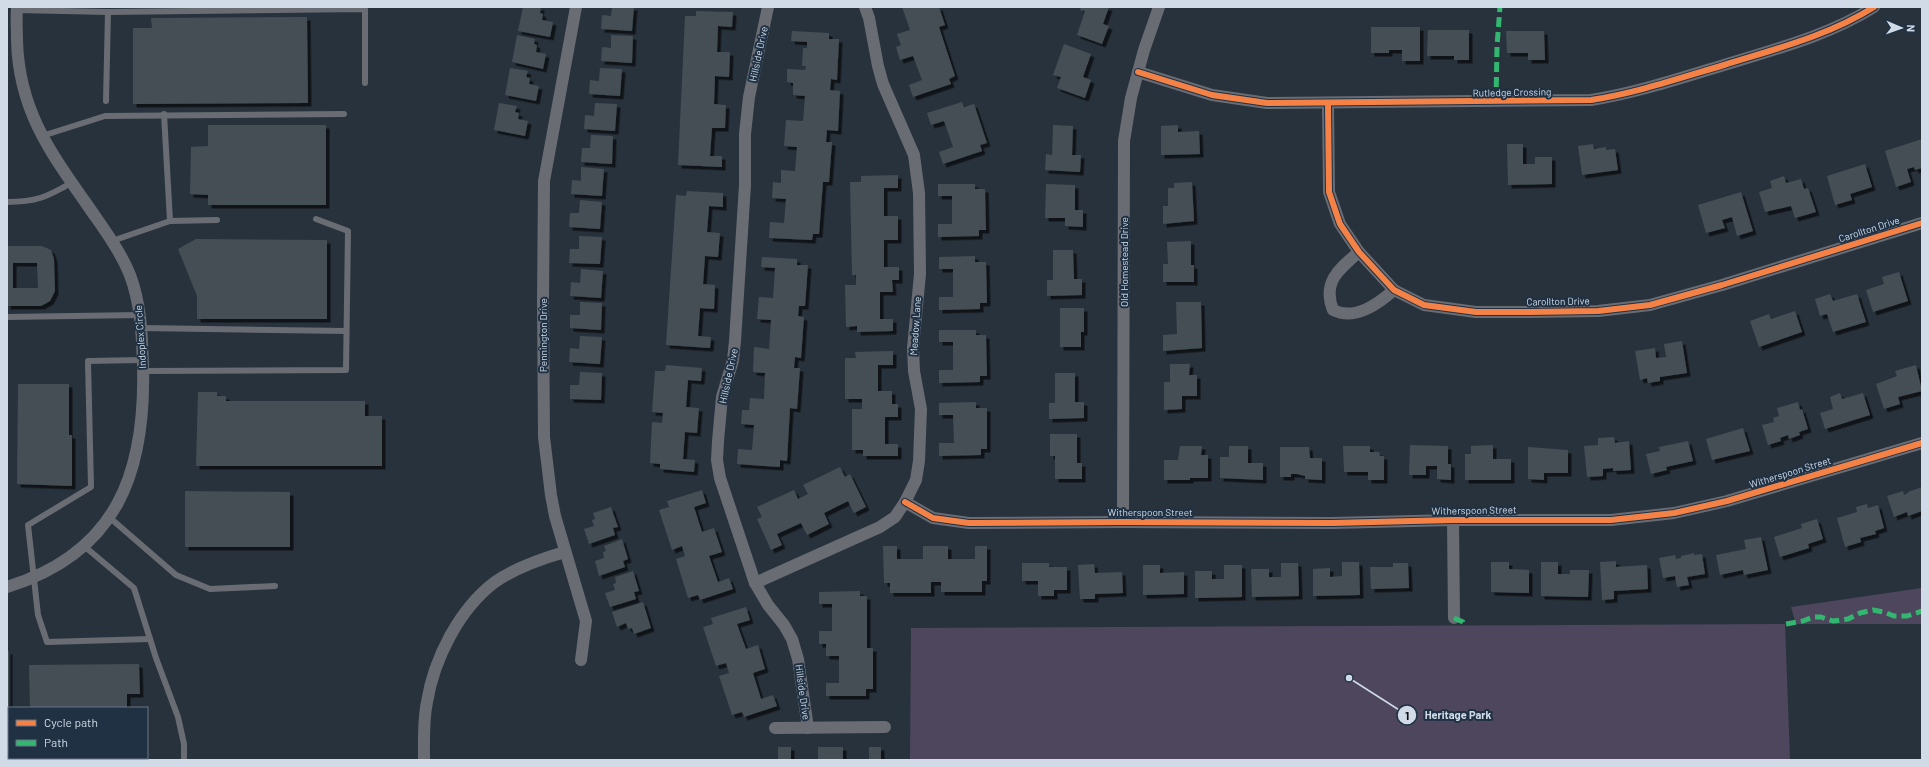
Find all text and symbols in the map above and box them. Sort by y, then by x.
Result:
north arrow [1881,8,1921,48]
text: N [1905,24,1918,32]
street label: Hillside Drive [746,25,770,83]
street label: Rutledge Crossing [1473,85,1551,99]
street label: Carollton Drive [1837,214,1901,244]
street label: Old Homestead Drive [1118,217,1130,307]
street label: Carollton Drive [1526,294,1590,308]
street label: Meadow Lane [907,296,923,356]
street label: Pennington Drive [537,298,549,372]
street label: Indoplex Circle [132,305,148,369]
street label: Hillside Drive [716,347,740,405]
street label: Witherspoon Street [1748,454,1833,490]
street label: Witherspoon Street [1431,503,1517,517]
street label: Witherspoon Street [1107,506,1193,518]
street label: Hillside Drive [793,663,813,721]
callout: Heritage Park [1397,704,1500,727]
legend [8,707,148,759]
text: 1 [1405,708,1409,722]
text: Heritage Park [1425,708,1491,721]
text: Cycle path [44,715,98,729]
text: Path [44,735,68,749]

